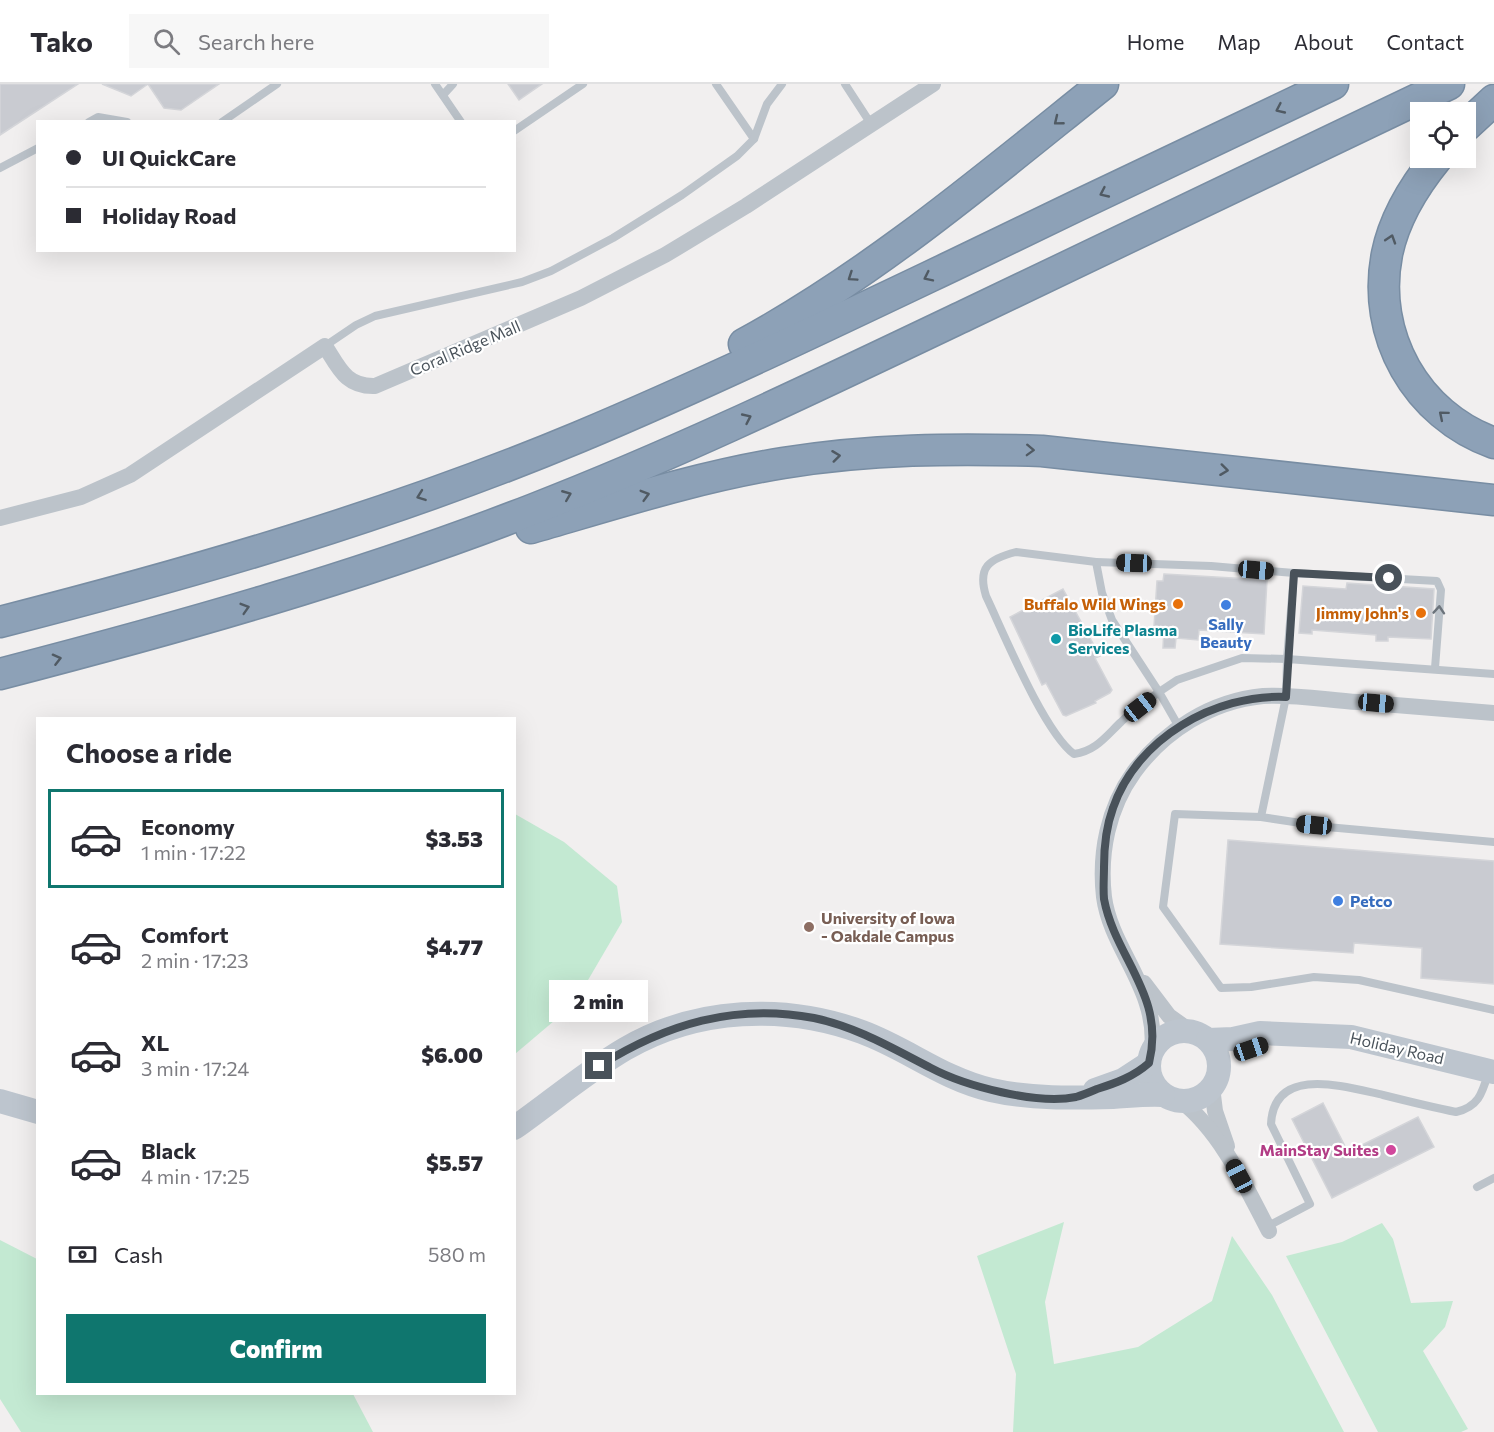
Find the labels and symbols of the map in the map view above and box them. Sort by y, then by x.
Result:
one-way arrow [1275,102,1286,114]
one-way arrow [1053,113,1064,124]
one-way arrow [1099,186,1110,198]
one-way arrow [1384,234,1397,245]
one-way arrow [848,270,859,281]
one-way arrow [923,270,934,282]
street label: Coral Ridge Mall [407,316,523,379]
one-way arrow [1439,411,1450,422]
one-way arrow [740,413,751,425]
one-way arrow [1026,444,1035,457]
one-way arrow [831,450,840,463]
one-way arrow [1220,464,1229,476]
one-way arrow [416,488,427,501]
one-way arrow [561,490,572,502]
one-way arrow [639,490,650,502]
car [1116,553,1152,573]
car [1237,559,1275,581]
route start [1375,564,1402,591]
place label: Buffalo Wild Wings [1024,594,1166,613]
marker: Buffalo Wild Wings [1171,597,1185,611]
marker: Sally Beauty [1219,598,1233,612]
one-way arrow [239,603,250,615]
place label: Jimmy John's [1316,603,1409,622]
one-way arrow [1432,605,1445,614]
marker: Jimmy John's [1414,606,1428,620]
place label: Sally Beauty [1200,614,1252,651]
place label: BioLife Plasma Services [1068,620,1177,657]
marker: BioLife Plasma Services [1049,632,1063,646]
one-way arrow [52,654,62,667]
car [1120,689,1160,725]
car [1357,692,1395,714]
car [1295,814,1333,836]
place label: Petco [1350,891,1393,910]
marker: Petco [1331,894,1345,908]
place label: University of Iowa - Oakdale Campus [821,908,955,945]
marker: University of Iowa - Oakdale Campus [802,920,816,934]
callout: 2 min [550,979,648,1021]
street label: Holiday Road [1348,1027,1446,1068]
car [1231,1035,1271,1063]
route end [585,1052,612,1079]
place label: MainStay Suites [1260,1140,1379,1159]
marker: MainStay Suites [1384,1143,1398,1157]
car [1223,1156,1255,1196]

